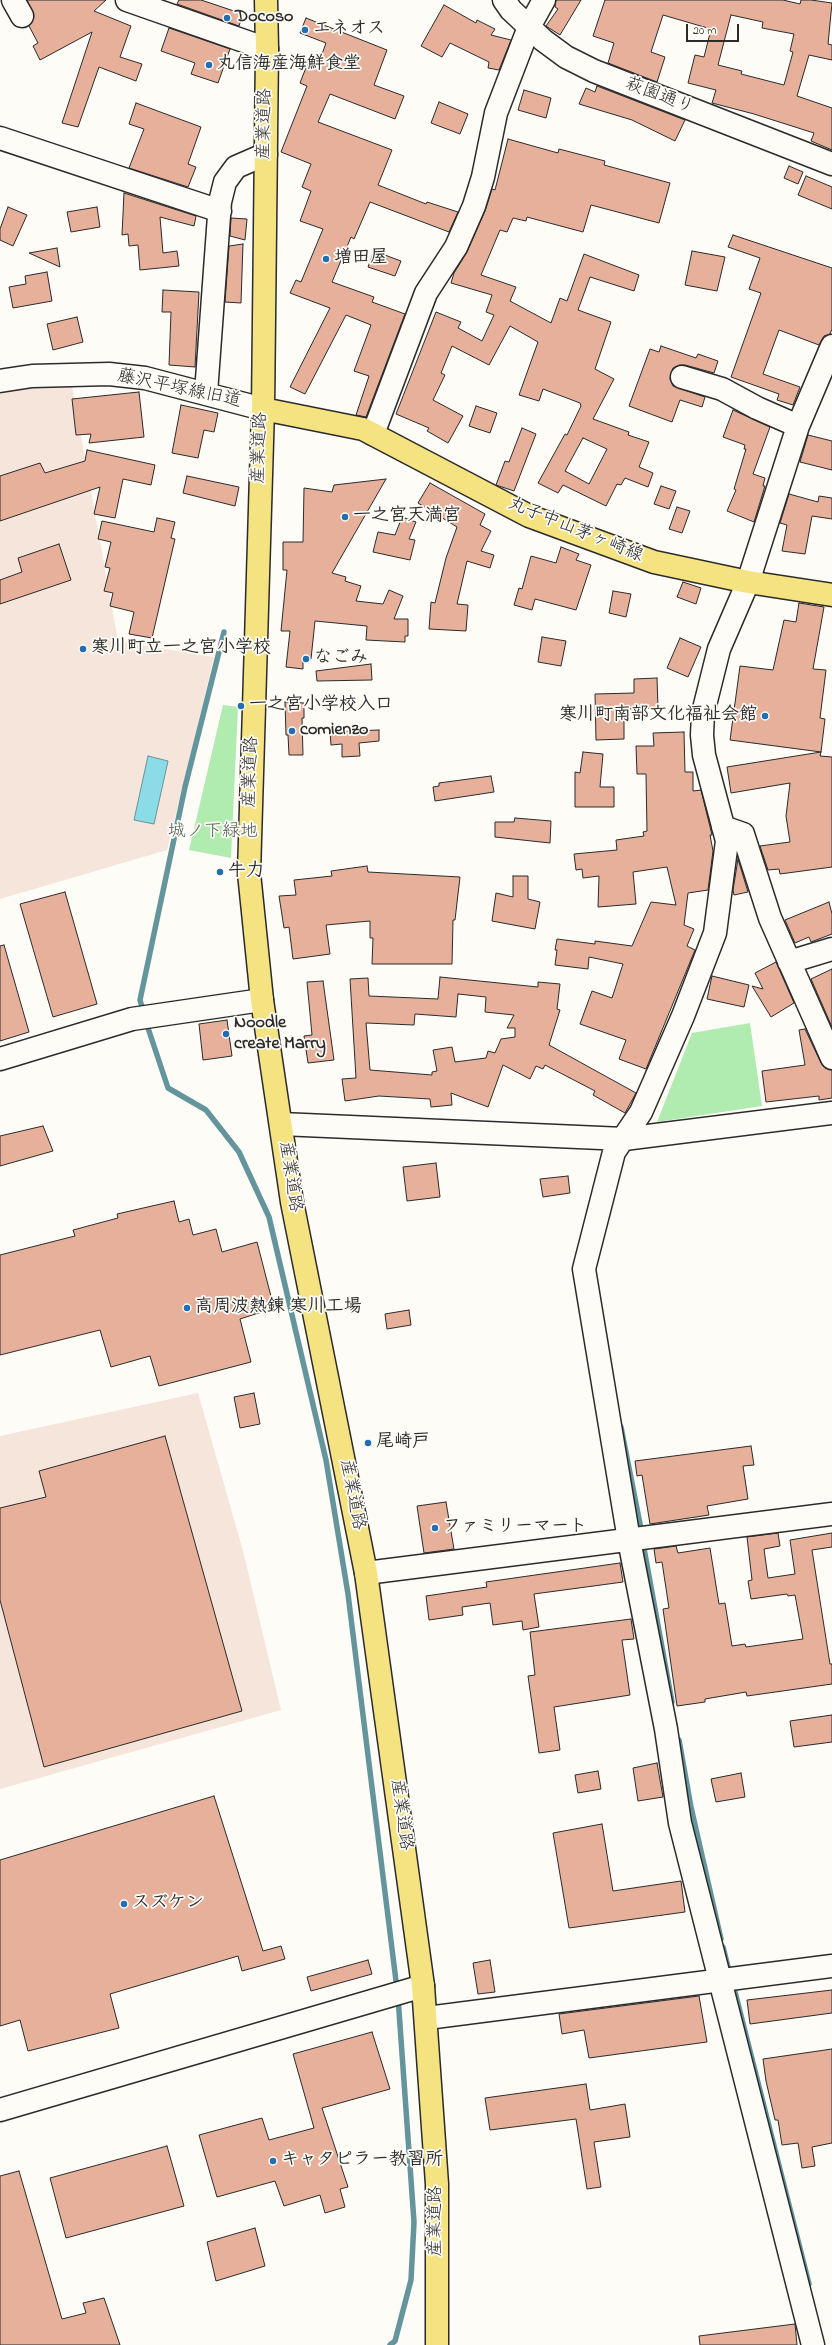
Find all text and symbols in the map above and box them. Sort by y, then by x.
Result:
place label: Docoso [235,7,293,29]
marker: Docoso [222,13,232,23]
scale bar [688,16,741,42]
place label: エネオス [313,19,385,41]
text: 20 m [693,22,716,40]
marker: エネオス [300,25,310,35]
place label: 丸信海産海鮮食堂 [217,54,361,76]
marker: 丸信海産海鮮食堂 [204,60,214,70]
street label: 萩園通り [622,74,696,120]
street label: 産業道路 [255,88,277,160]
place label: 増田屋 [334,248,388,270]
marker: 増田屋 [321,254,331,264]
street label: 藤沢平塚線旧道 [115,366,243,414]
street label: 産業道路 [249,412,273,484]
street label: 丸子中山茅ヶ崎線 [504,494,646,568]
place label: 一之宮天満宮 [353,506,461,528]
marker: 一之宮天満宮 [340,512,350,522]
place label: 寒川町立一之宮小学校 [91,638,271,660]
marker: 寒川町立一之宮小学校 [78,644,88,654]
place label: なごみ [314,648,368,670]
marker: なごみ [301,654,311,664]
place label: 一之宮小学校入口 [249,695,393,717]
marker: 一之宮小学校入口 [236,701,246,711]
place label: 寒川町南部文化福祉会館 [559,705,757,727]
marker: 寒川町南部文化福祉会館 [760,711,770,721]
place label: comienzo [300,720,368,742]
marker: comienzo [287,726,297,736]
street label: 産業道路 [240,736,264,808]
park label: 城ノ下緑地 [168,822,258,844]
place label: 牛力 [228,861,264,883]
marker: 牛力 [215,867,225,877]
place label: Noodle create Marry [234,1013,326,1056]
marker: Noodle create Marry [221,1029,231,1039]
street label: 産業道路 [273,1140,305,1214]
place label: 高周波熱錬 寒川工場 [195,1297,361,1319]
marker: 高周波熱錬 寒川工場 [182,1303,192,1313]
place label: 尾崎戸 [376,1432,430,1454]
marker: 尾崎戸 [363,1438,373,1448]
street label: 産業道路 [334,1458,368,1532]
place label: ファミリーマート [443,1517,587,1539]
marker: ファミリーマート [430,1523,440,1533]
street label: 産業道路 [384,1778,416,1852]
place label: スズケン [132,1893,204,1915]
marker: スズケン [119,1899,129,1909]
place label: キャタピラー教習所 [281,2150,443,2172]
marker: キャタピラー教習所 [268,2156,278,2166]
street label: 産業道路 [426,2185,448,2257]

